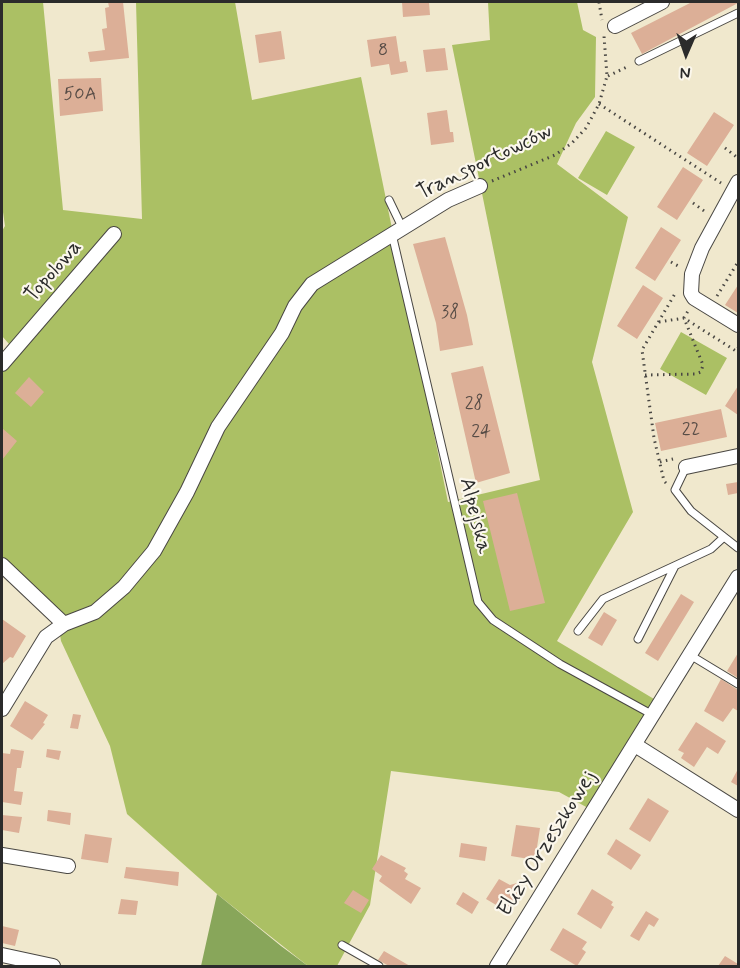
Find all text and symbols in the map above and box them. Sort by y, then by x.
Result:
north arrow [656,24,716,84]
house number: 8 [378,40,388,62]
text: N [680,62,691,83]
house number: 50A [64,84,96,106]
street label: Transportowców [413,119,557,207]
street label: Topolowa [20,236,88,308]
house number: 38 [441,302,459,324]
house number: 28 [465,393,483,415]
house number: 22 [682,419,700,441]
house number: 24 [471,421,491,443]
street label: Alpejska [452,476,496,556]
street label: Elizy Orzeszkowej [493,766,603,922]

